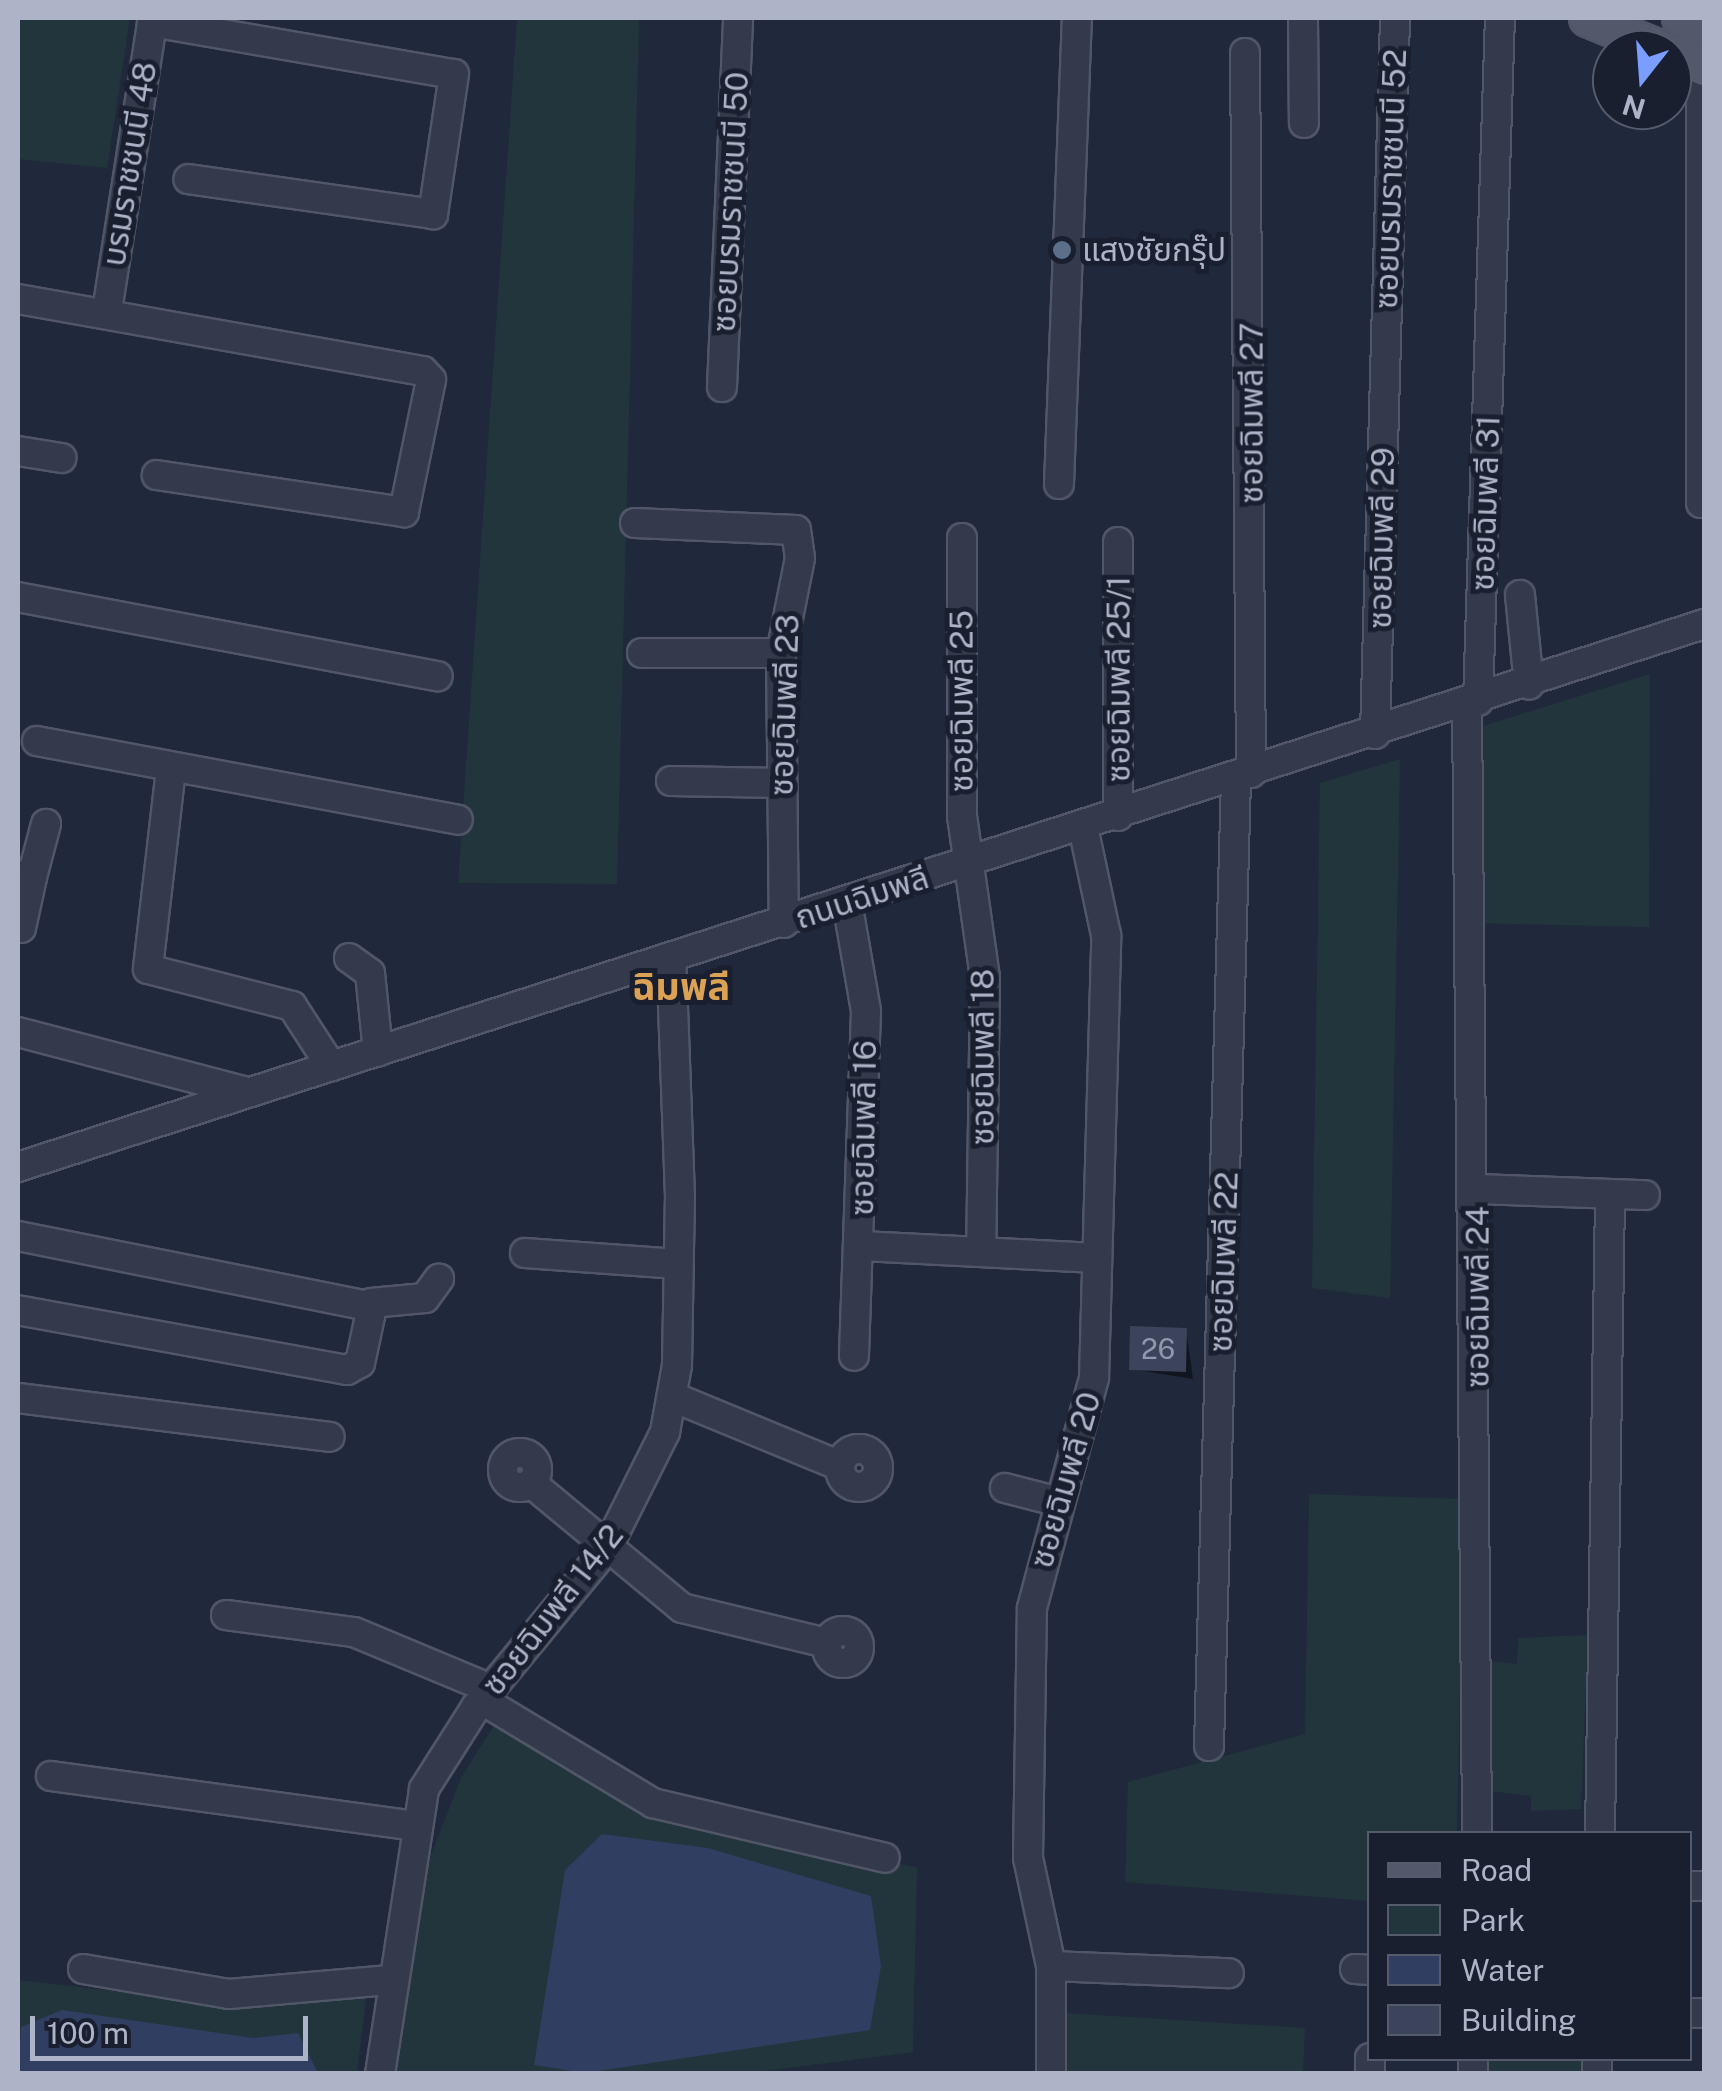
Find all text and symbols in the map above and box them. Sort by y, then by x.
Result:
north arrow [1592,30,1692,130]
street label: ซอยบรมราชชนนี 52 [1367,48,1415,310]
street label: บรมราชชนนี 48 [95,59,165,269]
street label: ซอยบรมราชชนนี 50 [705,71,757,333]
text: N [1618,88,1649,126]
place label: แสงชัยกรุ๊ป [1082,231,1226,269]
marker: แสงชัยกรุ๊ป [1051,239,1073,261]
street label: ซอยฉิมพลี 27 [1233,323,1271,503]
street label: ซอยฉิมพลี 31 [1464,415,1508,591]
street label: ซอยฉิมพลี 29 [1361,447,1403,629]
street label: ซอยฉิมพลี 25/1 [1100,576,1138,782]
street label: ซอยฉิมพลี 25 [943,610,981,792]
street label: ซอยฉิมพลี 23 [763,614,807,796]
street label: ถนนฉิมพลี [790,858,934,938]
district label: ฉิมพลี [632,964,730,1010]
street label: ซอยฉิมพลี 18 [964,969,1002,1145]
street label: ซอยฉิมพลี 16 [843,1040,885,1216]
street label: ซอยฉิมพลี 22 [1202,1171,1246,1353]
street label: ซอยฉิมพลี 24 [1459,1206,1497,1388]
house number: 26 [1141,1332,1175,1366]
street label: ซอยฉิมพลี 20 [1023,1388,1109,1572]
street label: ซอยฉิมพลี 14/2 [475,1517,631,1703]
legend [1367,1831,1692,2061]
text: Road [1461,1852,1532,1888]
text: Park [1461,1902,1525,1938]
text: Water [1461,1952,1544,1988]
scale bar [35,1996,312,2058]
text: Building [1461,2002,1576,2038]
text: 100 m [47,2015,129,2051]

